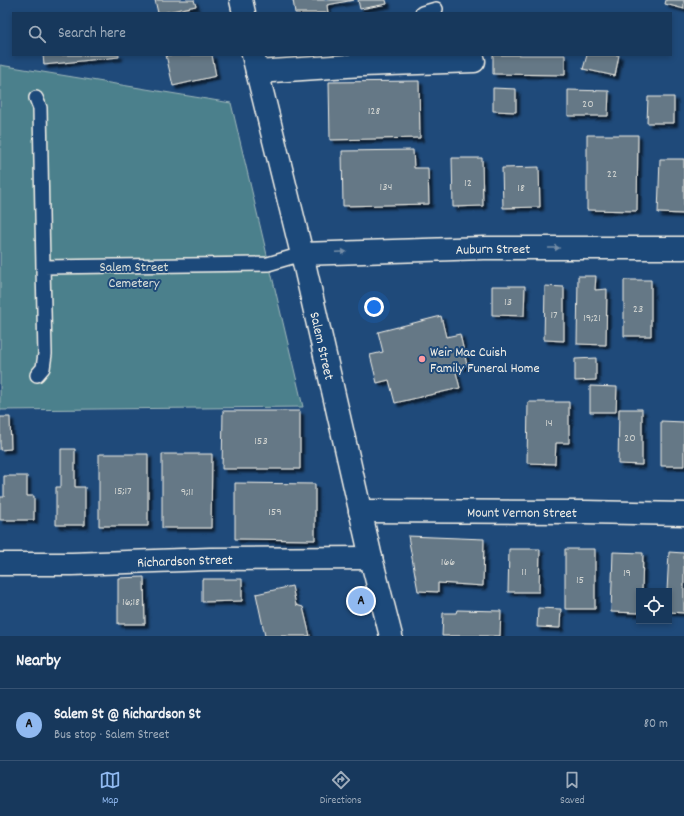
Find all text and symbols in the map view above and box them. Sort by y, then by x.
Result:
search box [12,12,672,56]
icon: search [26,23,48,45]
text: Search here [58,23,126,45]
house number: 20 [582,96,594,113]
house number: 128 [368,103,381,120]
house number: 22 [607,166,617,183]
house number: 12 [464,175,472,192]
house number: 134 [380,179,392,196]
house number: 18 [517,180,525,197]
street label: Auburn Street [455,240,530,261]
one-way arrow [548,245,561,251]
one-way arrow [335,249,347,256]
park label: Salem Street Cemetery [99,258,169,294]
house number: 13 [504,294,512,311]
your location [364,297,384,317]
house number: 23 [633,301,643,318]
house number: 17 [550,307,558,324]
street label: Salem Street [303,310,338,382]
house number: 19;21 [583,310,601,327]
place label: Weir Mac Cuish Family Funeral Home [430,343,540,379]
marker: Weir Mac Cuish Family Funeral Home [417,354,427,364]
house number: 14 [545,415,553,432]
house number: 20 [624,430,636,447]
house number: 153 [254,433,268,450]
house number: 15;17 [114,483,132,500]
house number: 9;11 [181,484,193,501]
street label: Mount Vernon Street [467,503,577,524]
house number: 159 [268,504,282,521]
street label: Richardson Street [137,551,233,574]
house number: 166 [441,554,455,571]
house number: 11 [521,564,527,581]
house number: 19 [623,565,631,582]
house number: 15 [576,572,584,589]
pin: A [348,586,374,616]
map controls [636,588,672,624]
button: locate [636,588,672,624]
house number: 16;18 [122,594,140,611]
text: Nearby [16,650,60,674]
text: Salem St @ Richardson St [54,704,201,726]
text: A [25,715,33,734]
text: 80 m [644,715,668,734]
text: Bus stop · Salem Street [54,726,169,745]
tab: Map [99,769,121,809]
tab: Directions [320,769,362,809]
tab: Saved [560,769,585,809]

